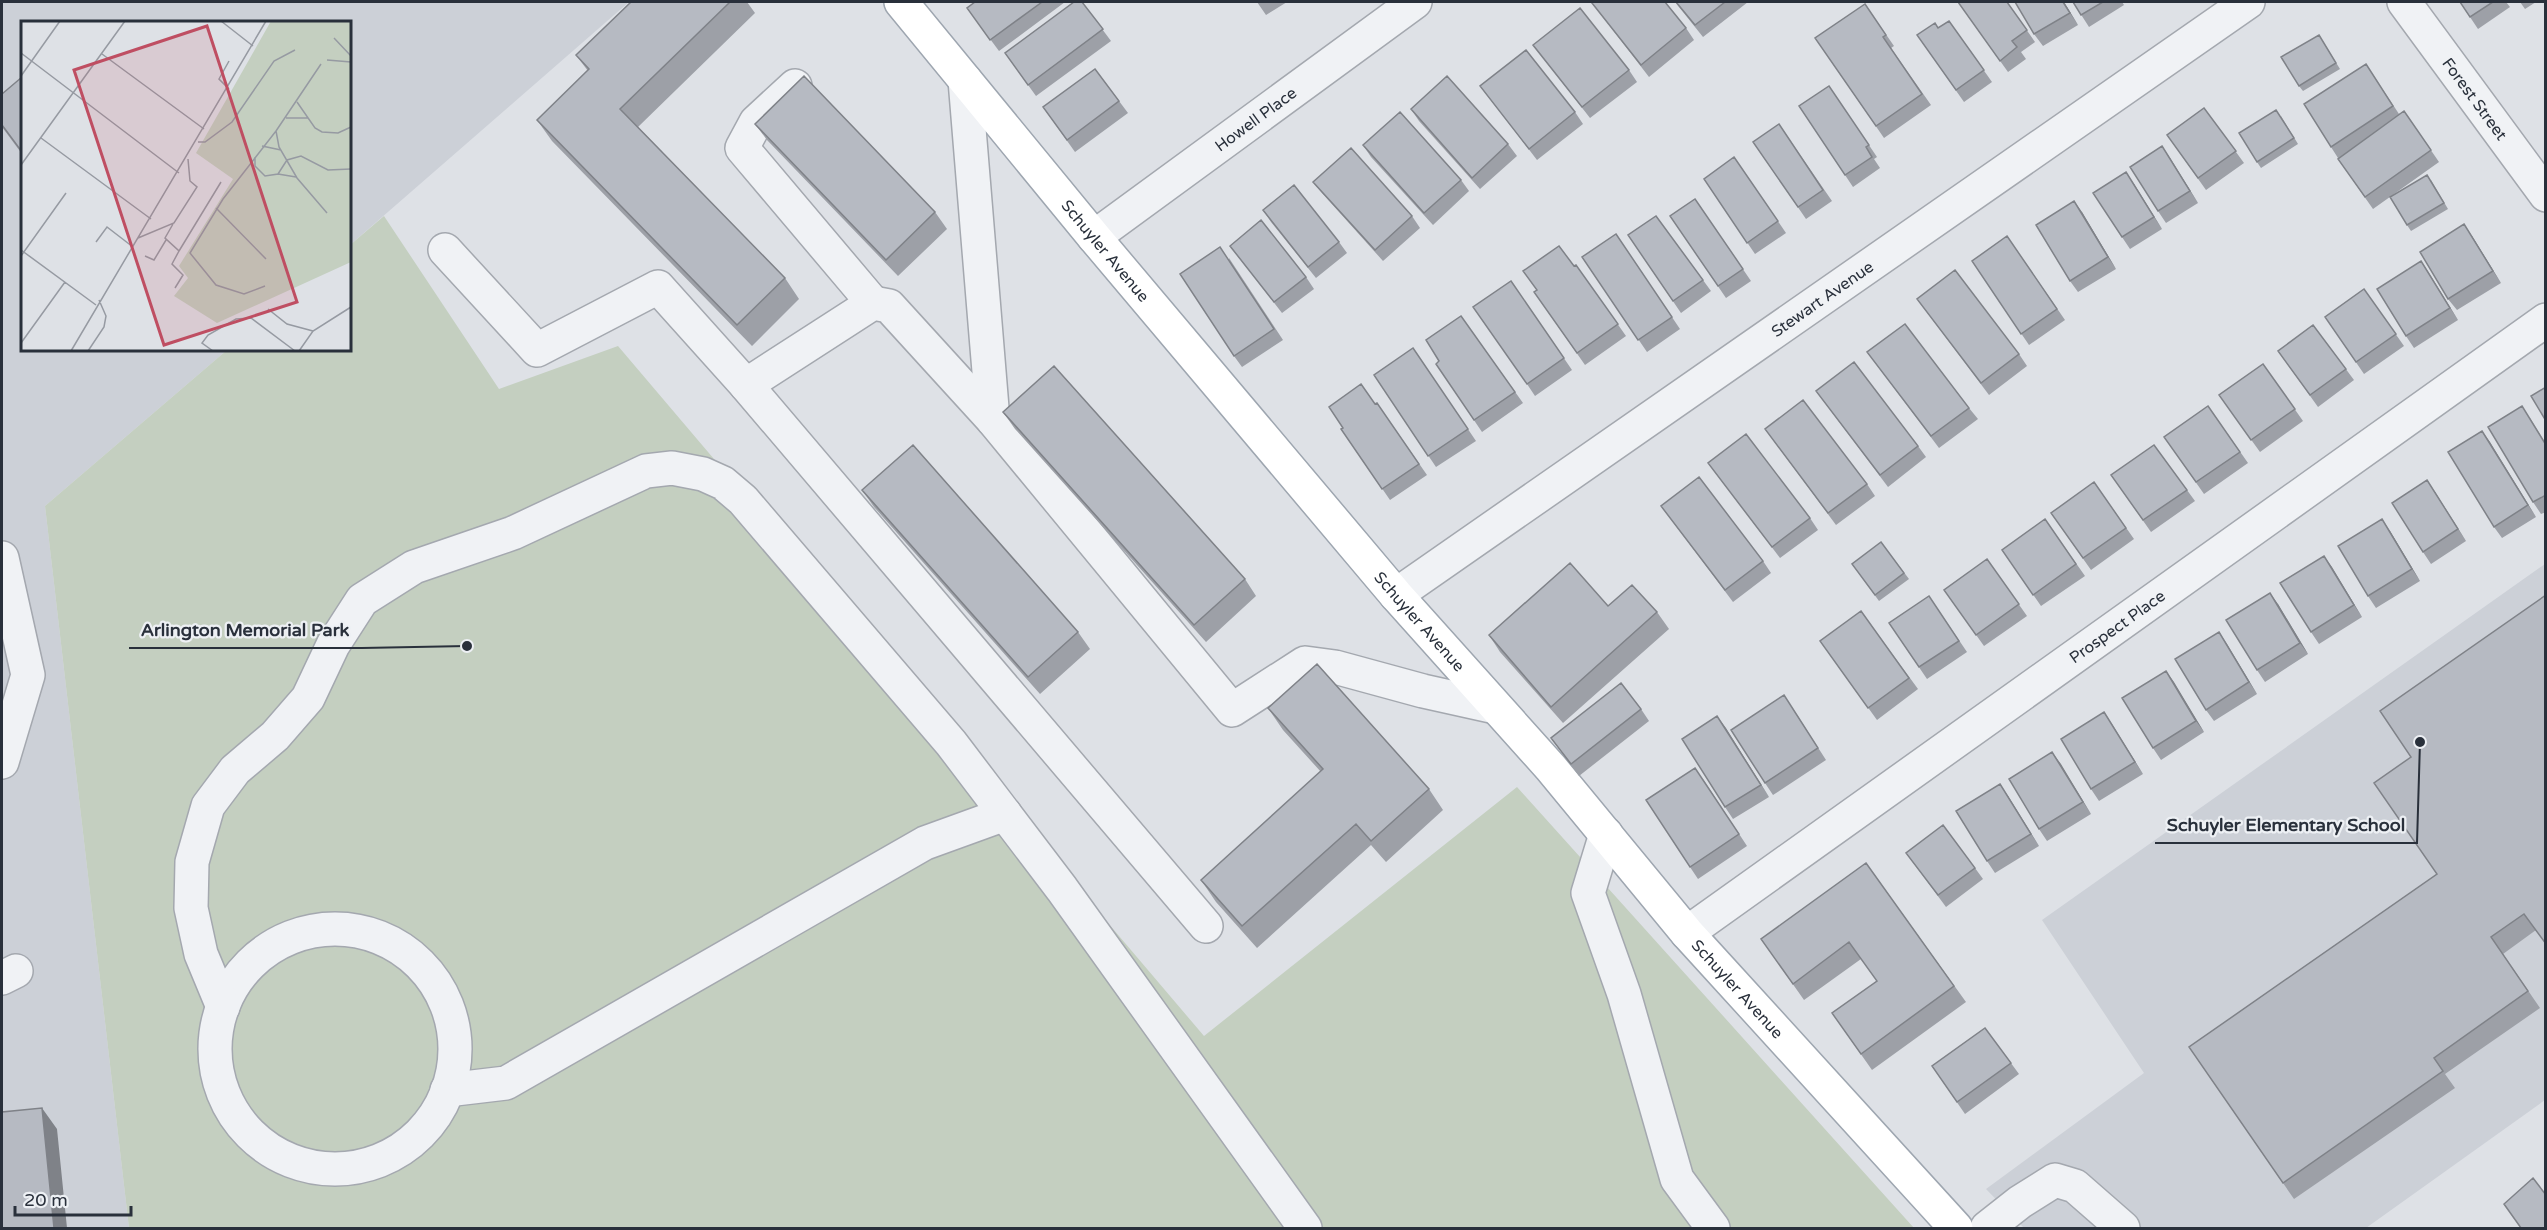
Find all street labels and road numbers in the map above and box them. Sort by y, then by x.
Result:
street label: Forest Street [2437,54,2511,144]
street label: Howell Place [1211,83,1301,156]
street label: Schuyler Avenue [1057,196,1153,306]
street label: Stewart Avenue [1768,257,1877,342]
street label: Schuyler Avenue [1370,568,1469,676]
street label: Prospect Place [2066,586,2169,668]
street label: Schuyler Avenue [1687,936,1787,1043]

